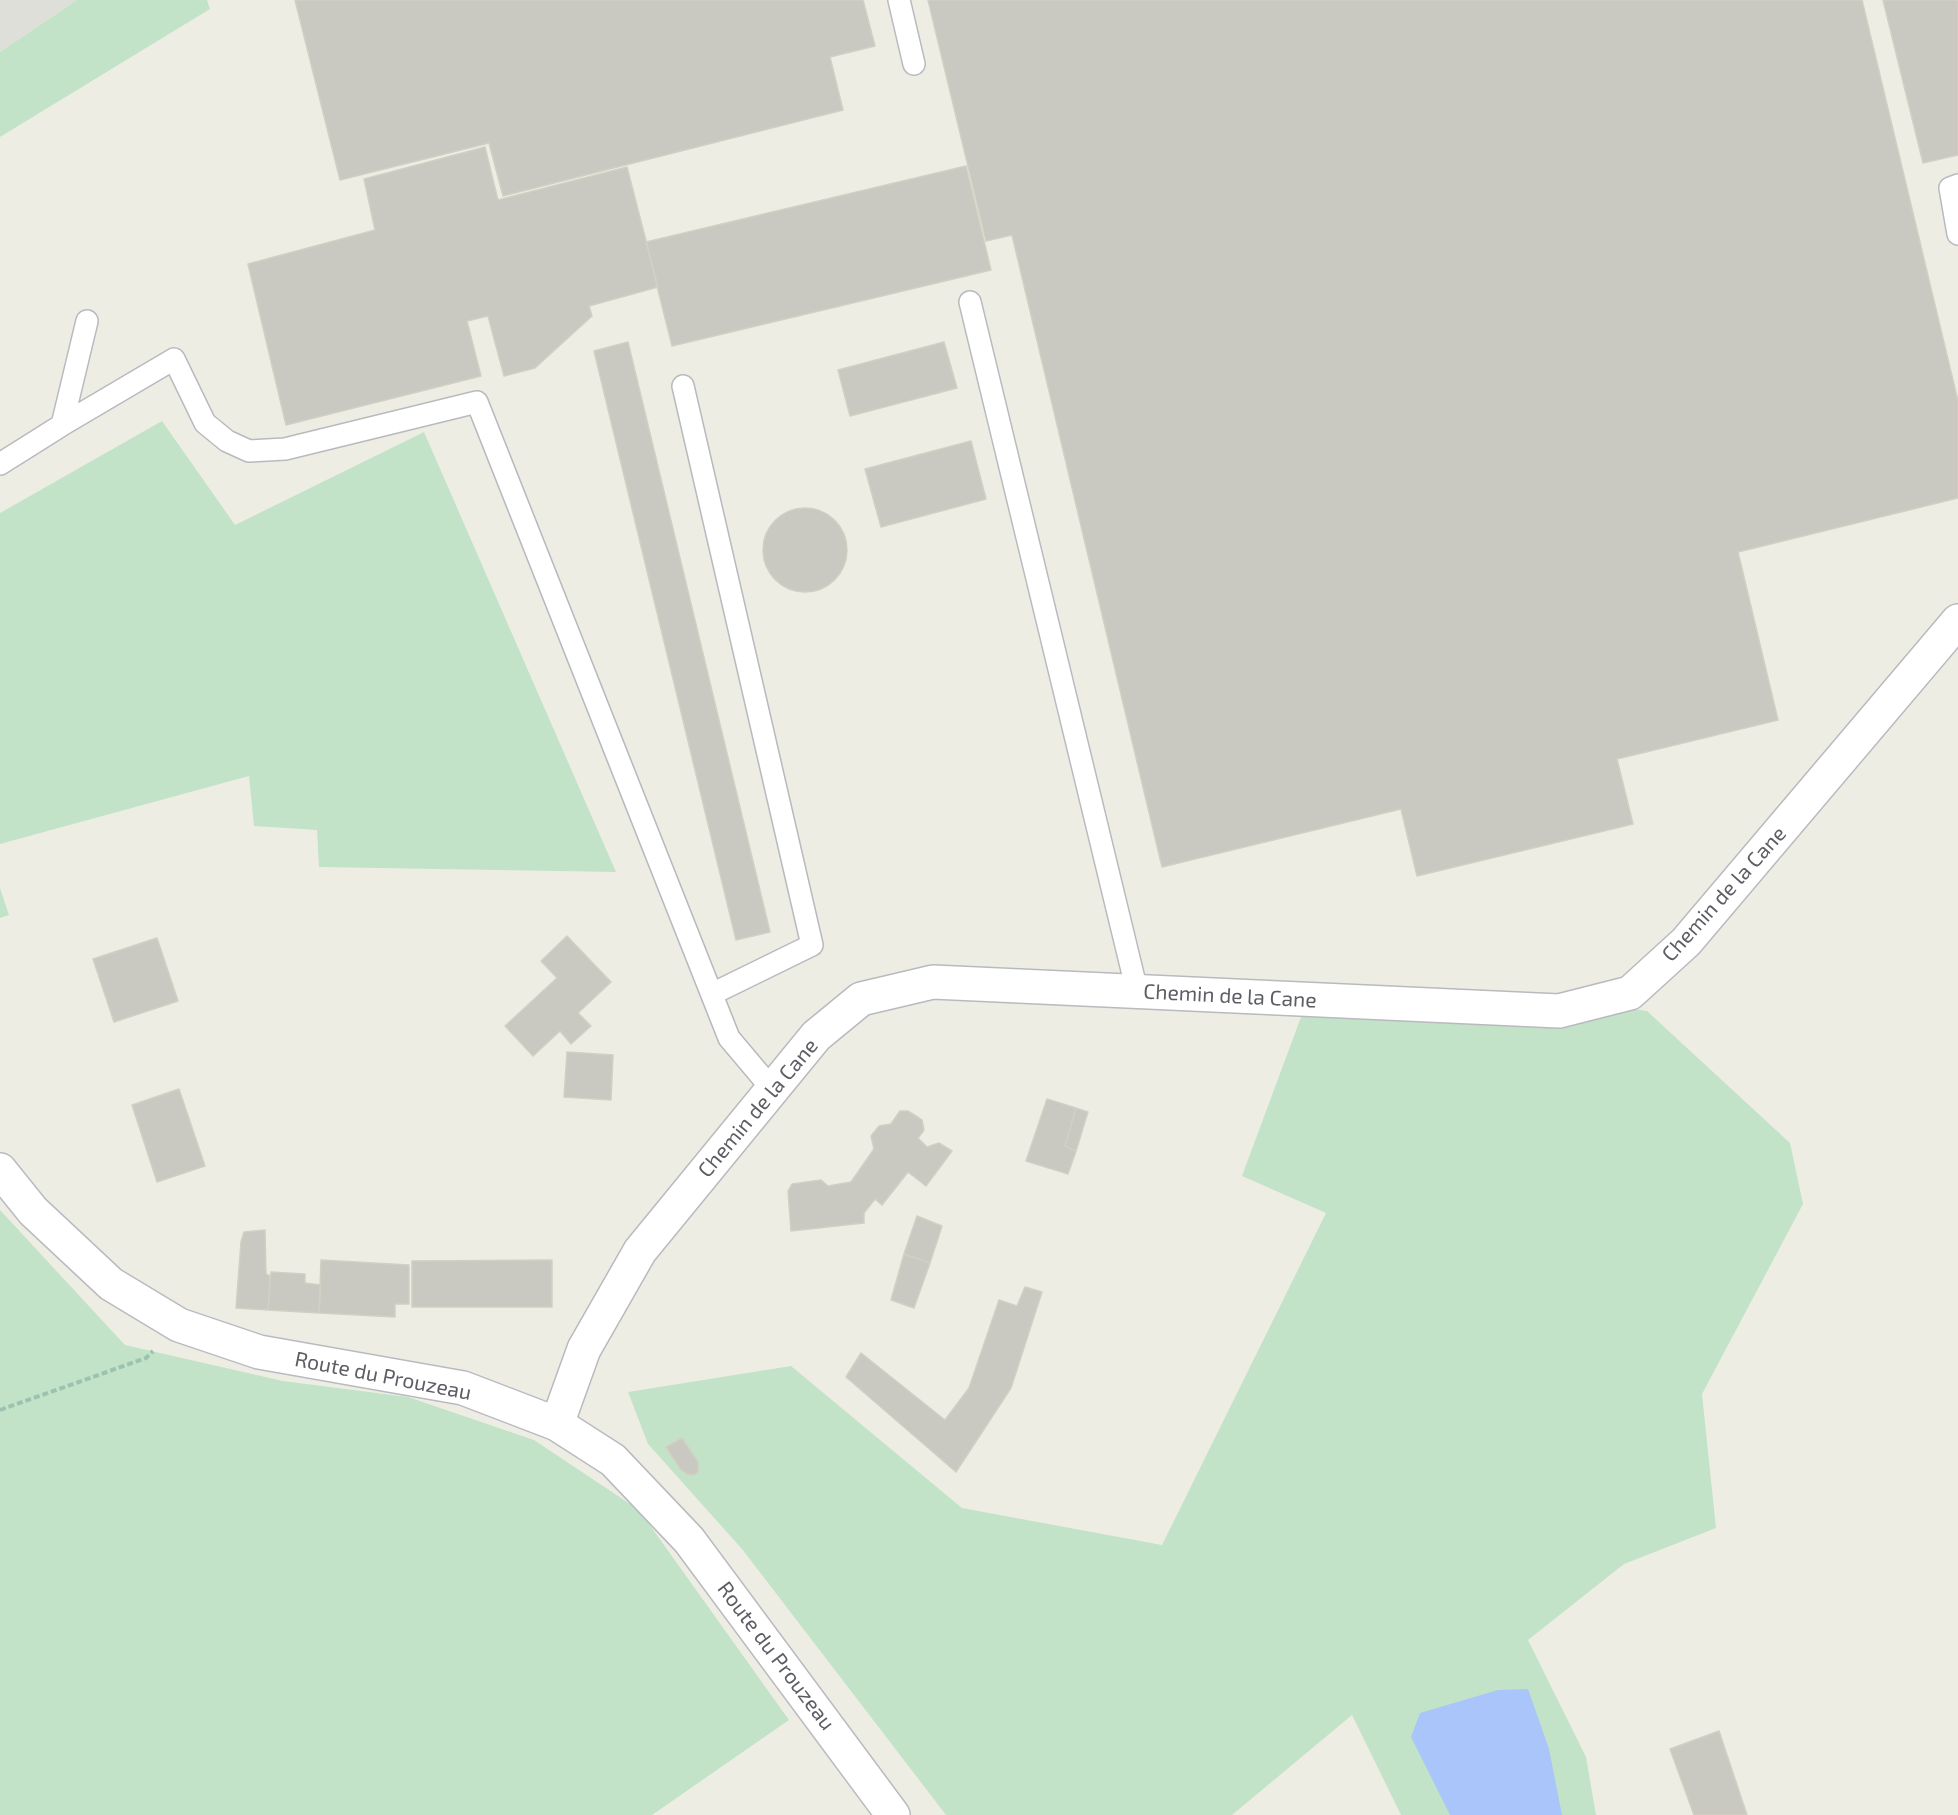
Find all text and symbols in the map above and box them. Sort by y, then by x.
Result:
street label: Chemin de la Cane [1657,821,1791,967]
street label: Chemin de la Cane [1143,979,1317,1013]
street label: Chemin de la Cane [693,1034,823,1182]
street label: Route du Prouzeau [293,1347,473,1405]
street label: Route du Prouzeau [712,1577,840,1735]

